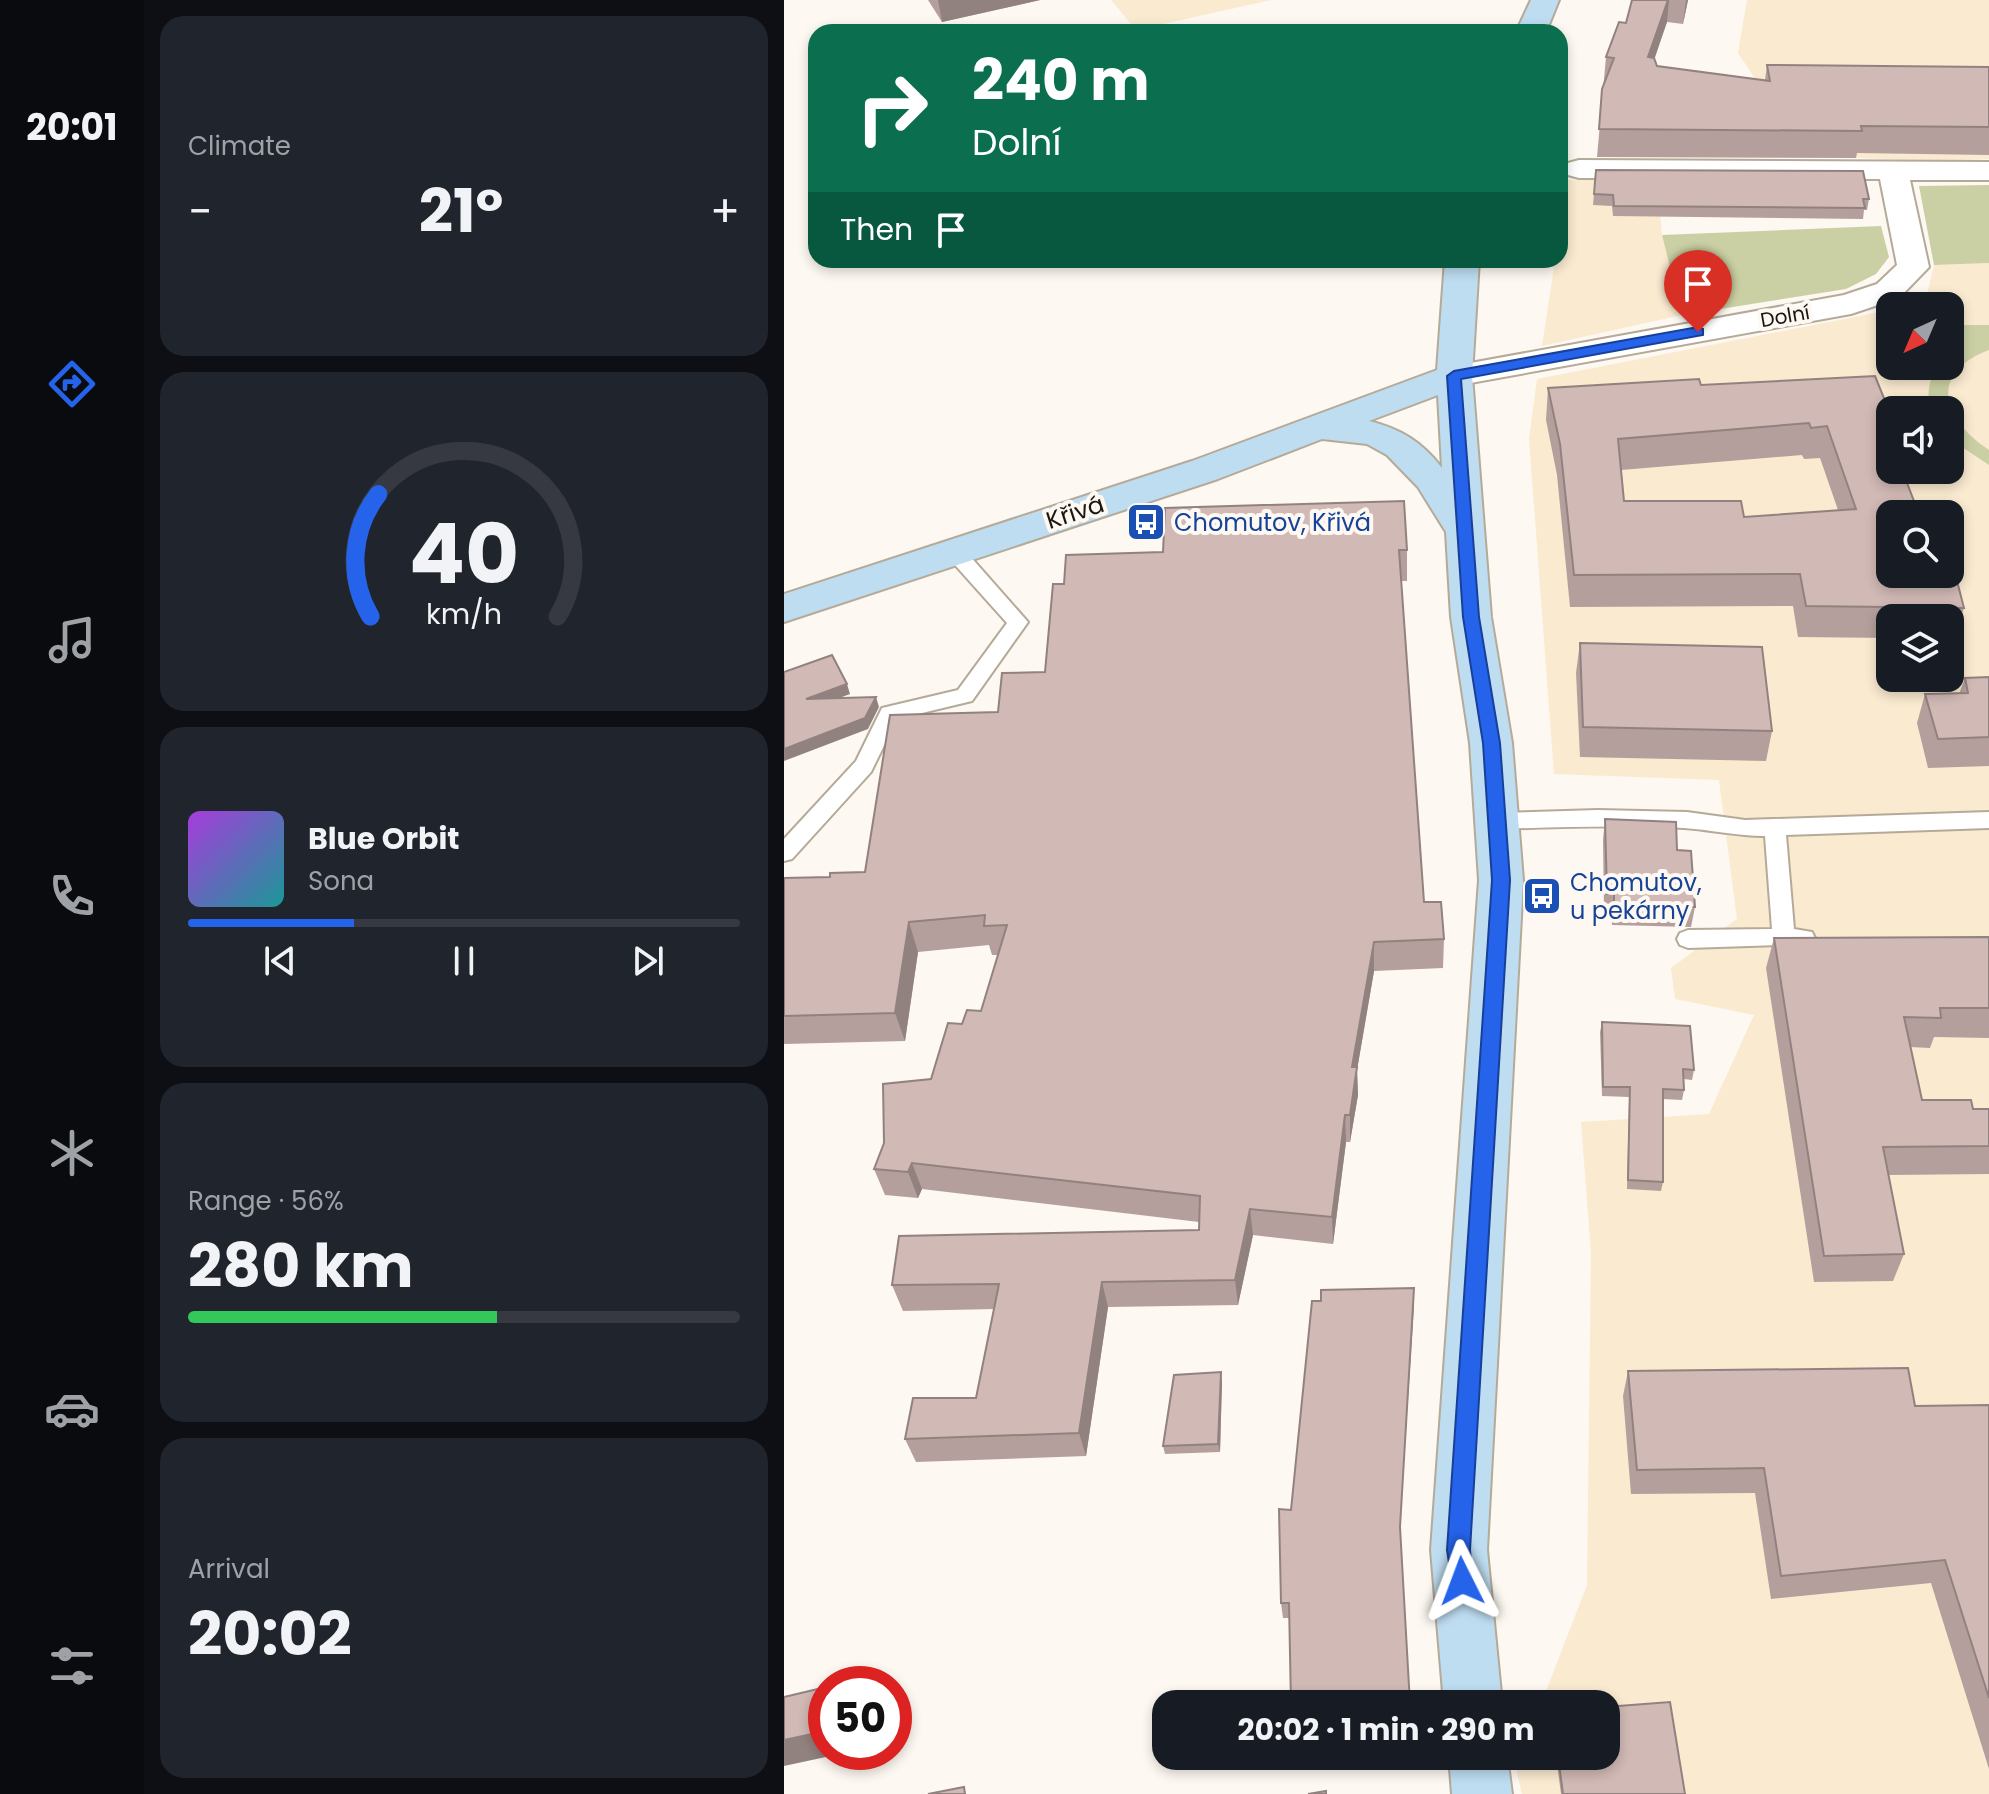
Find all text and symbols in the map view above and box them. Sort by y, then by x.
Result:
text: 240 m [972,41,1150,120]
icon: right [840,56,944,160]
text: 20:01 [26,102,118,153]
text: Dolní [972,117,1061,168]
text: Climate [188,128,291,164]
text: 21° [419,169,503,253]
text: − [188,181,212,242]
text: + [710,181,740,242]
text: Then [840,208,913,251]
icon: arrive [929,208,973,252]
pin [1664,250,1732,332]
icon: arrive [1676,262,1720,306]
north arrow [1876,292,1964,380]
map controls [1876,292,1964,692]
street label: Dolní [1758,298,1812,334]
icon: directions [44,356,100,412]
button: sound [1876,396,1964,484]
street label: Křivá [1042,487,1108,537]
text: 40 [409,496,519,612]
button: search [1876,500,1964,588]
bus stop icon: Chomutov, Křivá [1125,501,1167,543]
place label: Chomutov, Křivá [1174,506,1371,539]
text: km/h [426,595,502,635]
button: layers [1876,604,1964,692]
icon: music [44,612,100,668]
text: Blue Orbit [308,817,460,860]
text: Sona [308,863,374,899]
place label: Chomutov, u pekárny [1570,866,1702,927]
icon: phone [44,868,100,924]
bus stop icon: Chomutov, u pekárny [1521,875,1563,917]
icon: previous [258,939,302,983]
icon: pause [442,939,486,983]
icon: next [626,939,670,983]
icon: climate [44,1125,100,1181]
text: Range · 56% [188,1183,344,1219]
text: 280 km [188,1224,414,1308]
icon: car [44,1381,100,1437]
position arrow [1420,1539,1504,1623]
text: Arrival [188,1551,270,1587]
text: 20:02 [188,1592,352,1676]
icon: filters [44,1638,100,1694]
speed limit sign: 50 [808,1666,912,1770]
text: 20:02 · 1 min · 290 m [1237,1708,1535,1751]

